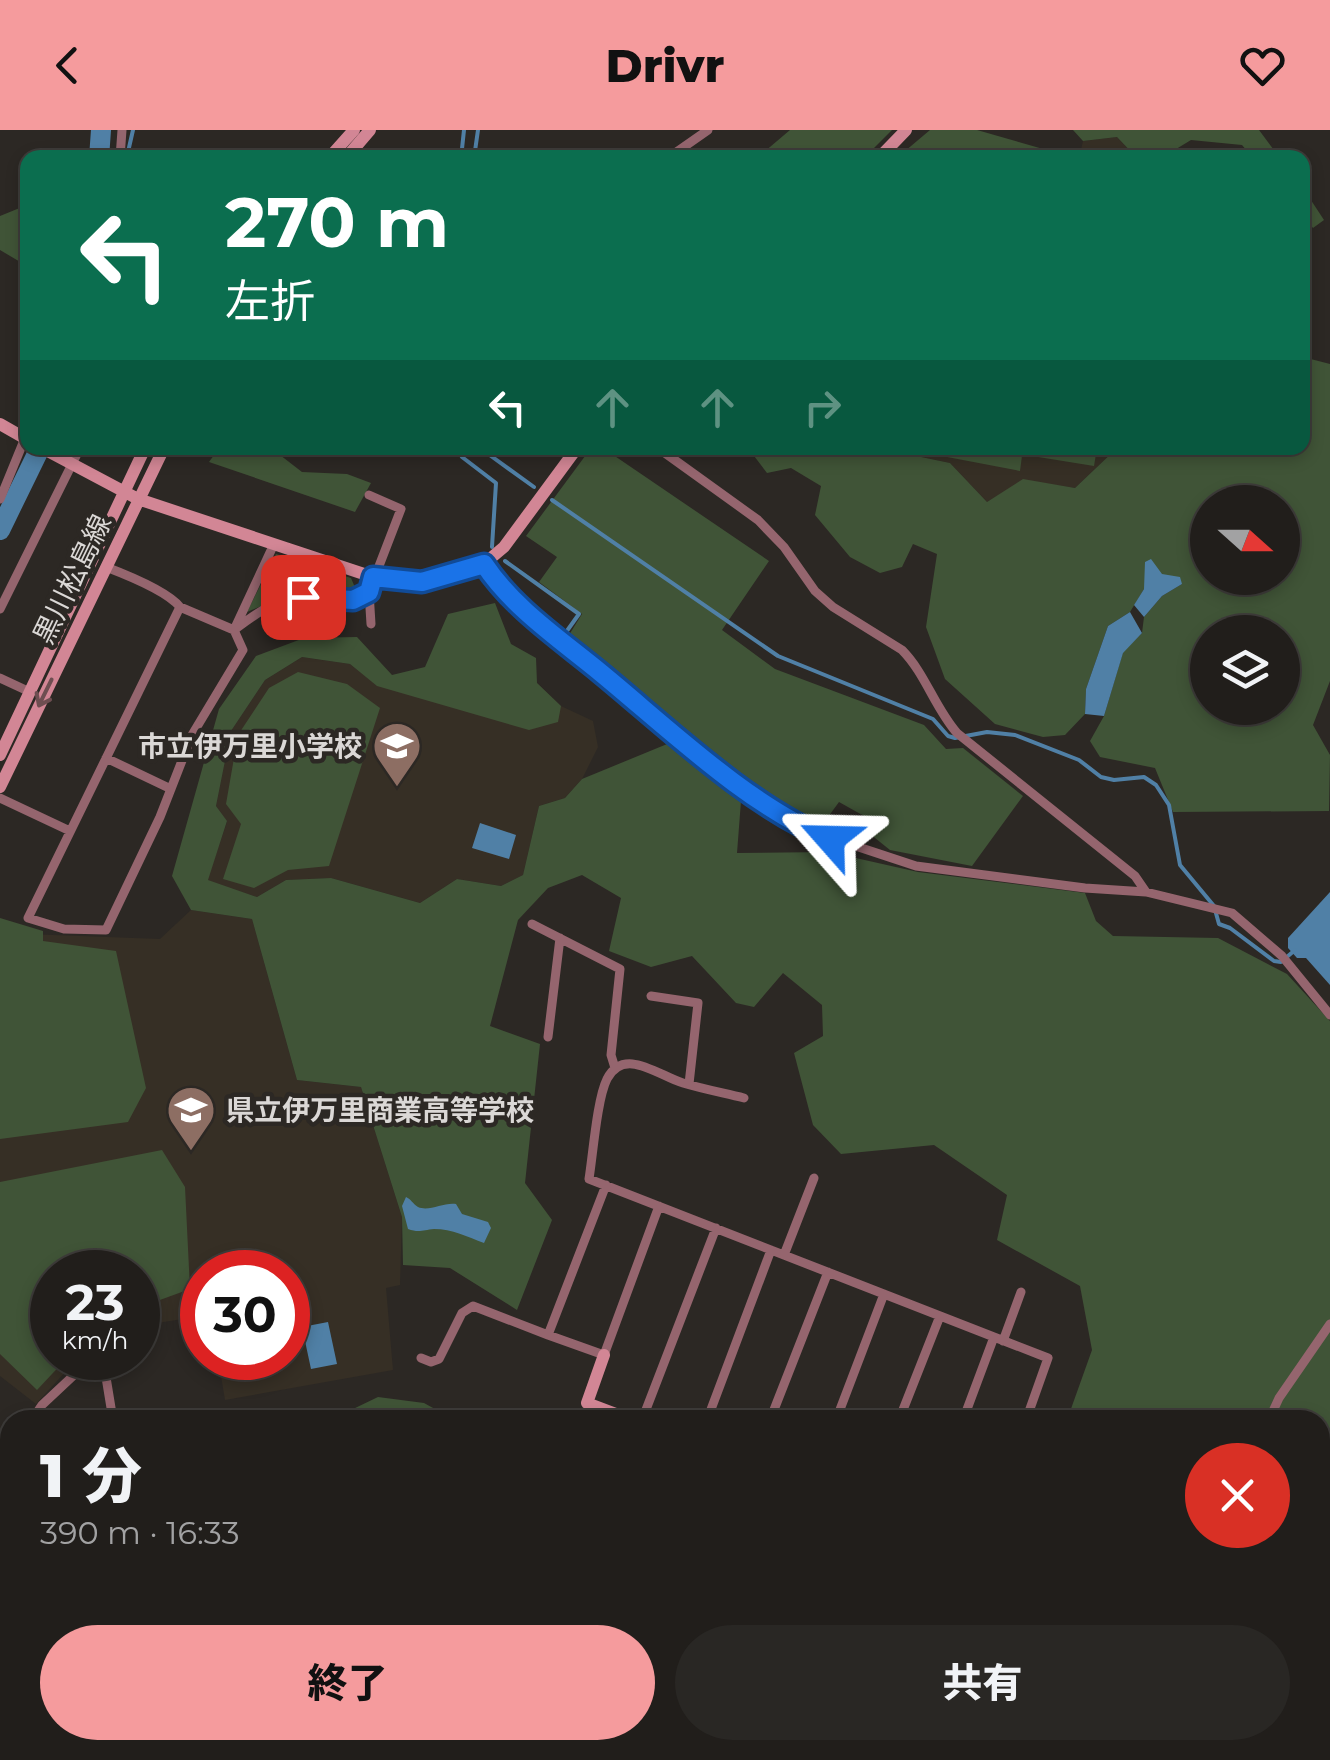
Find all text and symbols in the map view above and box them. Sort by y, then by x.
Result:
icon: back [40,38,95,93]
text: Drivr [606,38,724,93]
icon: heart [1235,38,1290,93]
text: 270 m [225,179,449,265]
icon: left [60,190,190,320]
text: 左折 [225,273,315,328]
icon: left [480,380,535,435]
icon: ahead [585,380,640,435]
icon: ahead [690,380,745,435]
icon: right [795,380,850,435]
north arrow [1190,485,1300,595]
map controls [1190,485,1300,725]
street label: 黒川松島線 [26,509,118,649]
pin [261,555,346,640]
icon: arrive [276,570,331,625]
button: layers [1190,615,1300,725]
one-way arrow [35,677,54,707]
school or university icon: 市立伊万里小学校 [371,720,423,788]
place label: 市立伊万里小学校 [138,729,362,763]
position arrow [778,787,882,891]
school or university icon: 県立伊万里商業高等学校 [165,1084,217,1152]
place label: 県立伊万里商業高等学校 [226,1093,534,1127]
speed limit sign: 30 [180,1250,310,1380]
text: 23 [65,1272,125,1333]
text: km/h [62,1325,128,1355]
text: 1 分 [40,1439,142,1512]
button: close [1185,1443,1290,1548]
text: 390 m · 16:33 [40,1513,240,1552]
button: 終了 [40,1625,655,1740]
button: 共有 [675,1625,1290,1740]

